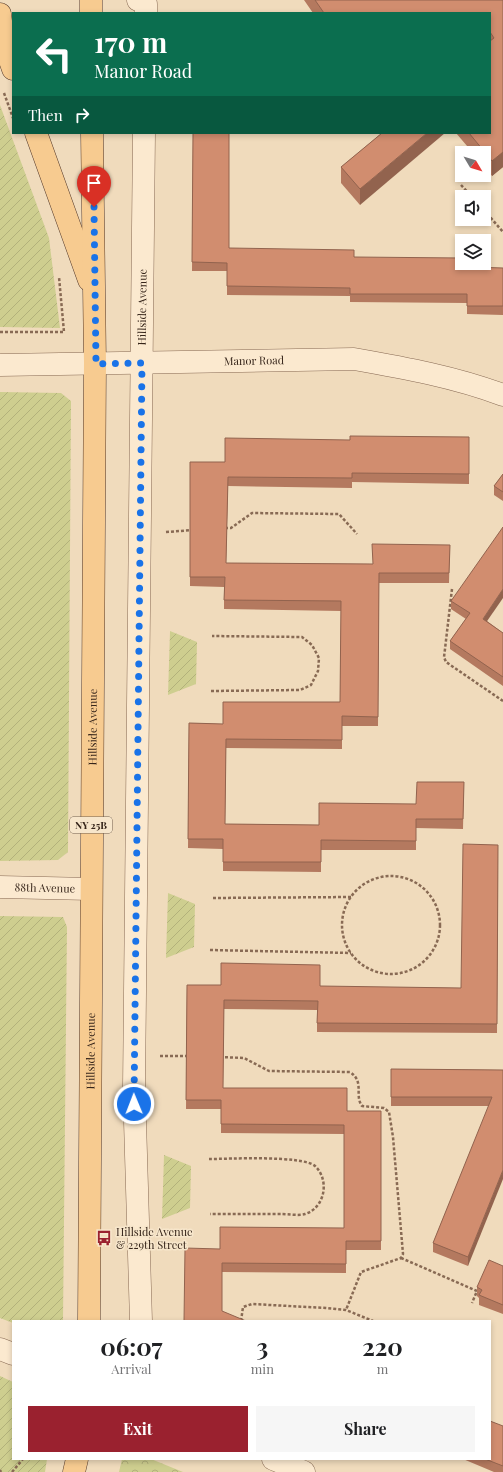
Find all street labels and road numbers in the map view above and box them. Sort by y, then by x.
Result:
street label: Hillside Avenue [134,268,150,346]
street label: Manor Road [224,352,285,368]
street label: Hillside Avenue [84,688,100,765]
road number: NY 25B [70,817,112,833]
street label: 88th Avenue [15,879,76,896]
street label: Hillside Avenue [82,1012,98,1089]

